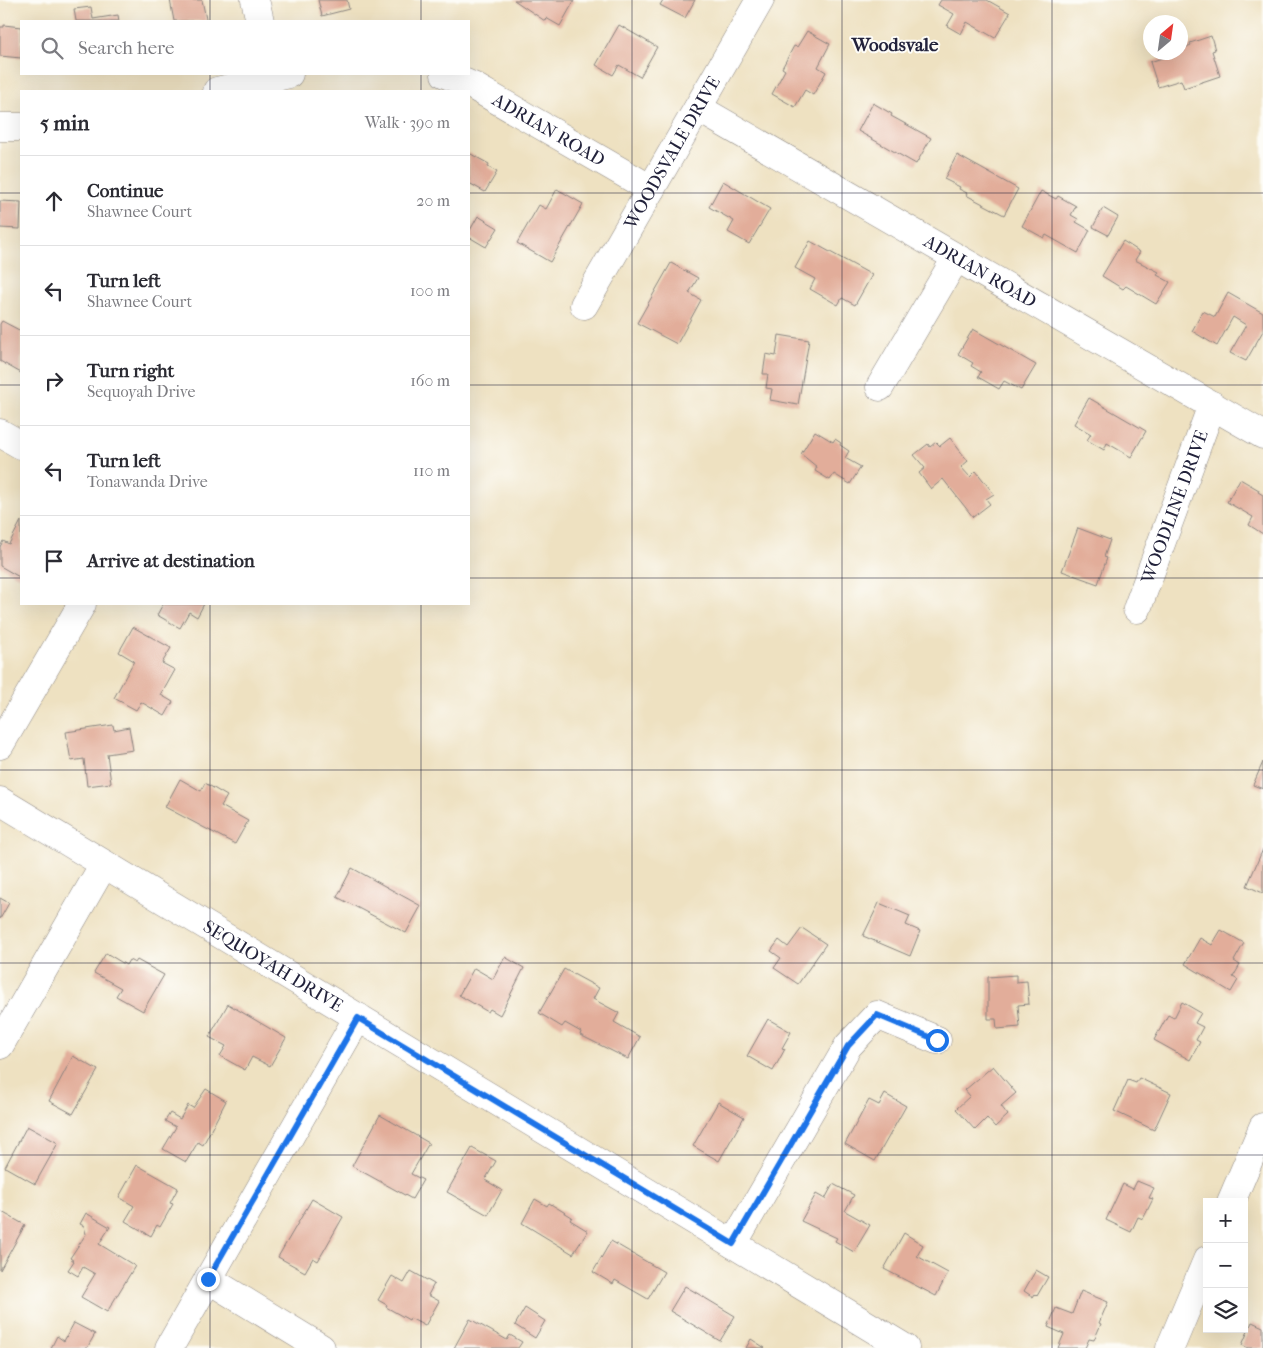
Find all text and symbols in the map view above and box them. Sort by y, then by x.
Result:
north arrow [1143,15,1188,60]
search box [20,20,470,75]
icon: search [38,34,66,62]
district label: Woodsvale [851,34,939,56]
text: Search here [78,37,174,59]
street label: WOODSVALE DRIVE [619,72,724,234]
street label: ADRIAN ROAD [488,89,609,171]
text: 5 min [40,111,89,135]
text: Walk · 390 m [365,113,450,132]
text: Continue [87,180,163,202]
icon: ahead [40,187,68,215]
text: 20 m [416,191,450,210]
text: Shawnee Court [87,202,192,221]
street label: ADRIAN ROAD [919,230,1040,312]
text: Turn left [87,270,161,292]
icon: left [40,277,68,305]
text: 100 m [410,281,450,300]
text: Shawnee Court [87,292,192,311]
text: Turn right [87,360,174,382]
icon: right [40,367,68,395]
text: 160 m [410,371,450,390]
text: Sequoyah Drive [87,382,195,401]
street label: WOODLINE DRIVE [1136,427,1212,587]
text: Turn left [87,450,161,472]
icon: left [40,457,68,485]
text: 110 m [413,461,450,480]
text: Tonawanda Drive [87,472,208,491]
icon: arrive [40,547,68,575]
text: Arrive at destination [87,550,255,572]
street label: SEQUOYAH DRIVE [199,916,347,1016]
route start [926,1029,949,1052]
map controls [1203,1198,1248,1333]
button: + [1203,1198,1248,1243]
button: − [1203,1243,1248,1288]
route end [197,1268,220,1291]
button: layers [1203,1288,1248,1333]

